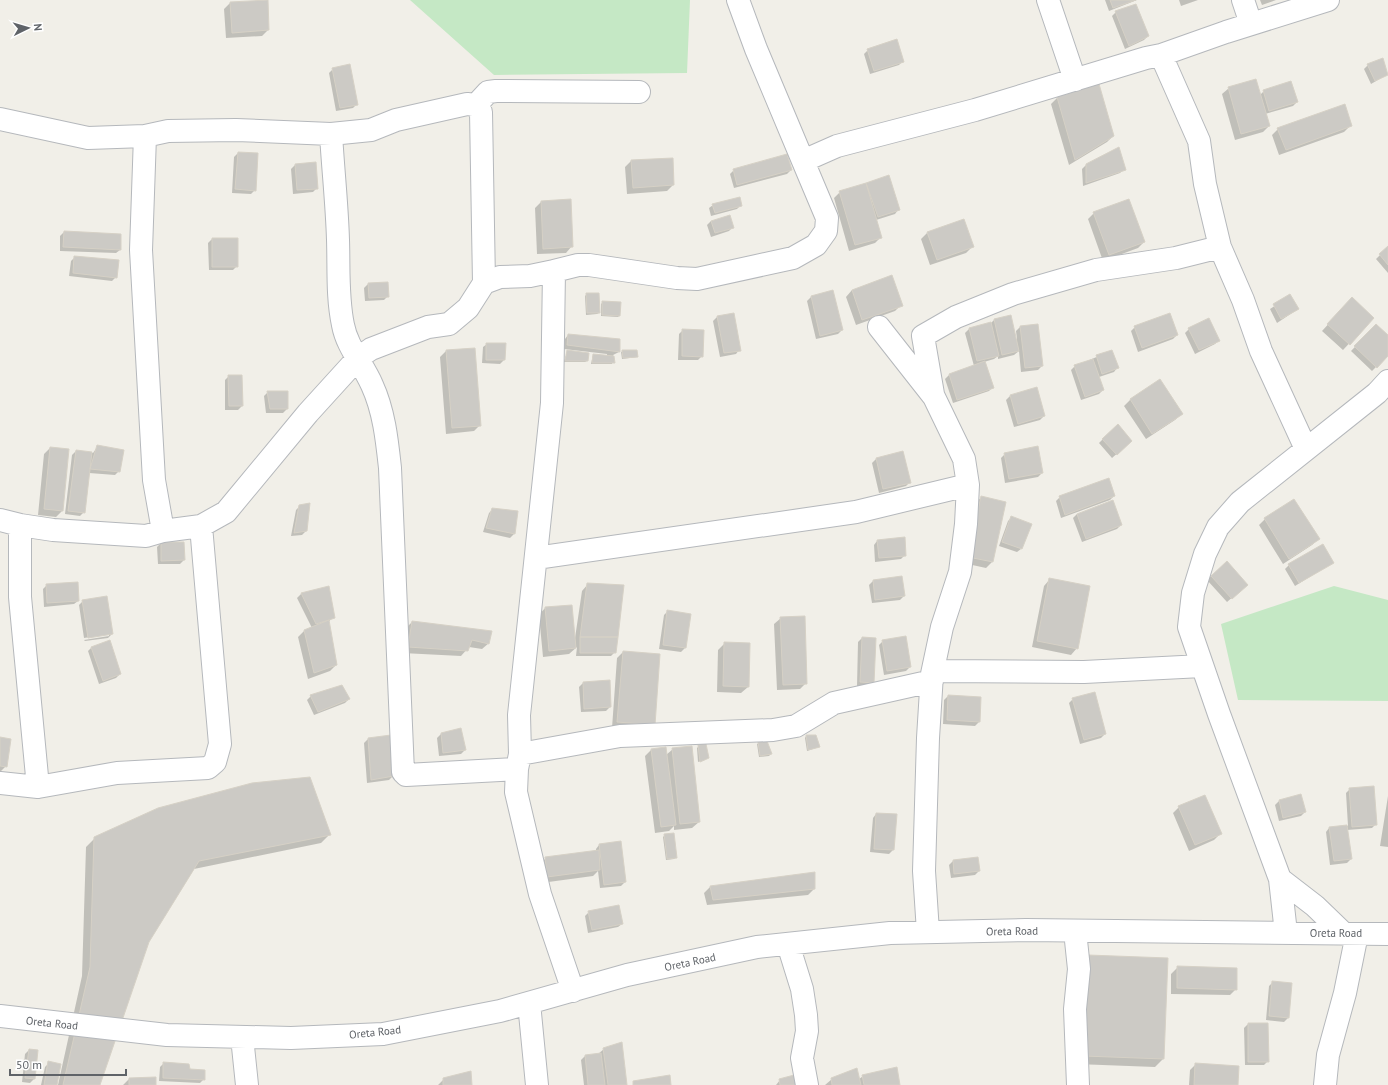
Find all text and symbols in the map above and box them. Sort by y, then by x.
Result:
north arrow [8,8,48,48]
text: N [31,23,45,31]
street label: Oreta Road [986,924,1038,938]
street label: Oreta Road [1310,926,1362,940]
street label: Oreta Road [663,950,717,974]
street label: Oreta Road [25,1013,79,1033]
street label: Oreta Road [348,1022,402,1042]
scale bar [10,1051,126,1077]
text: 50 m [16,1057,42,1072]

